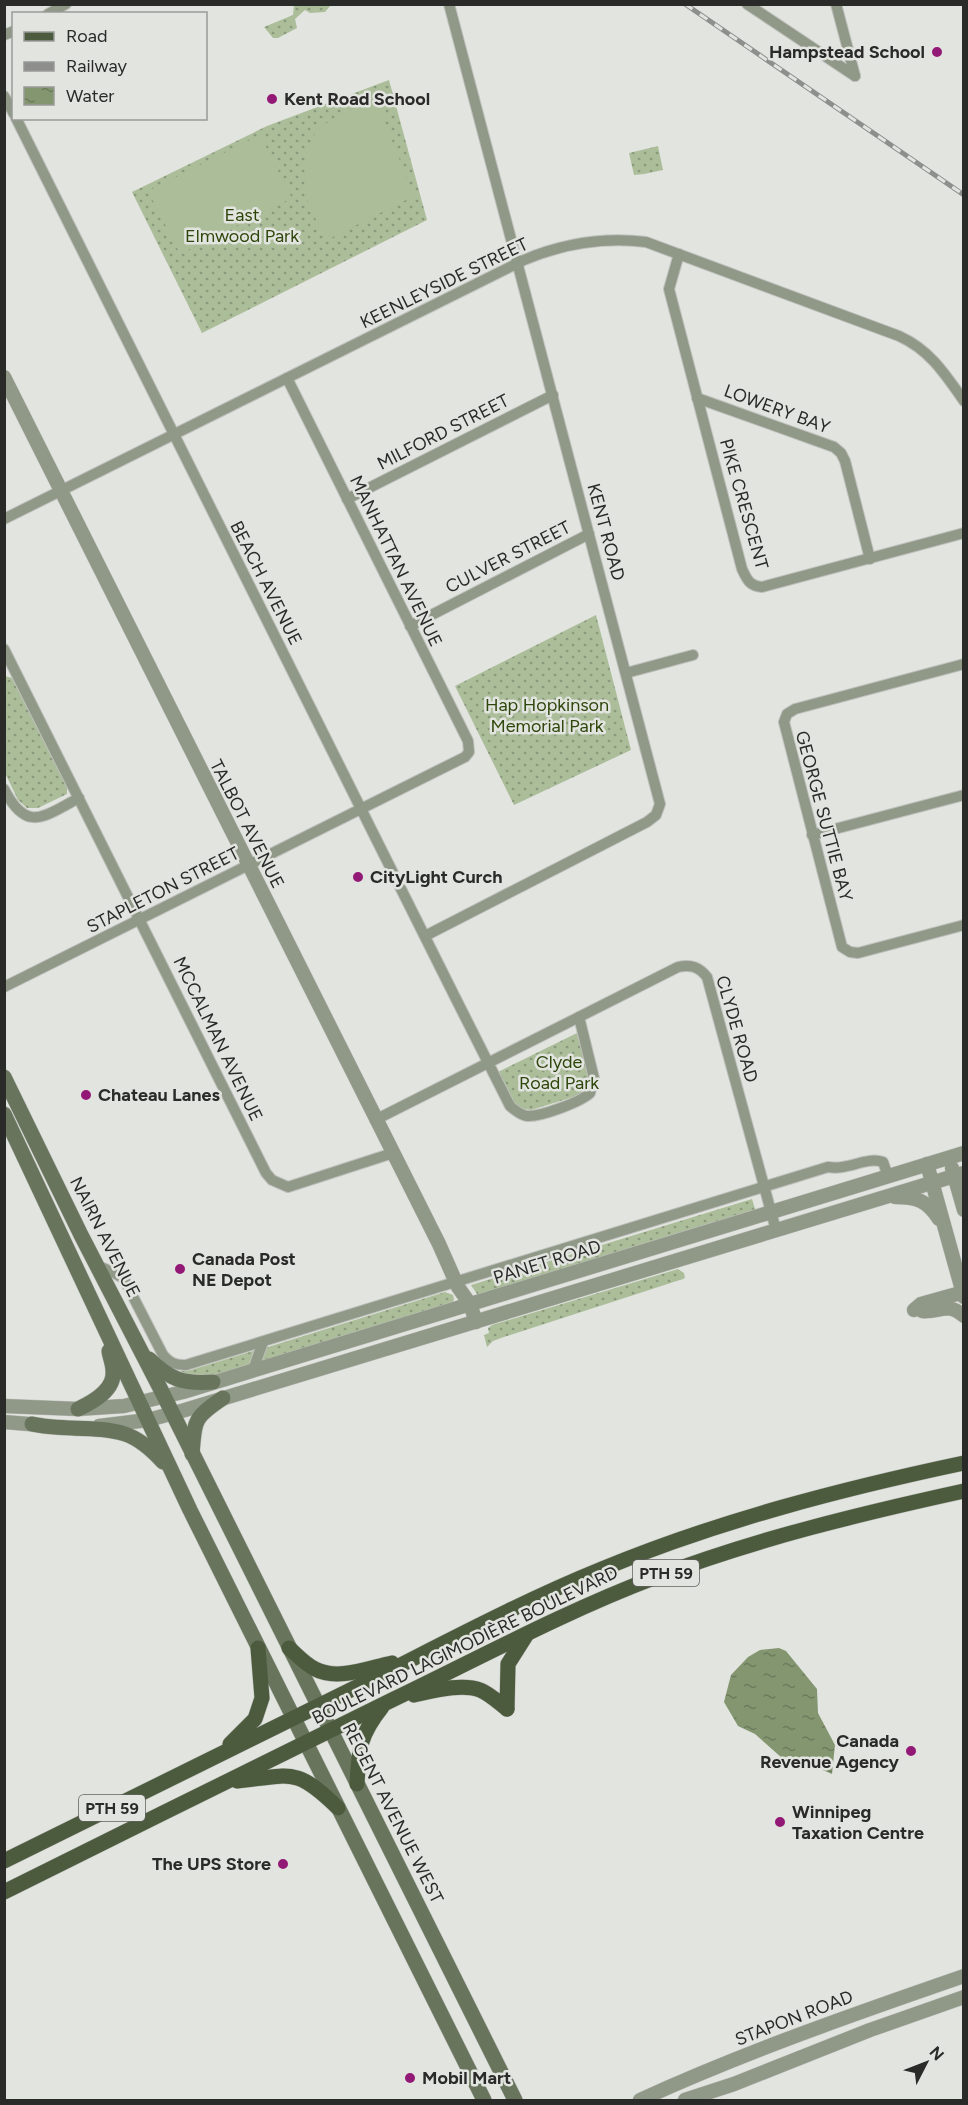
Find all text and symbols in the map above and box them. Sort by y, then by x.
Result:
legend [12,12,207,120]
text: Road [66,25,107,47]
place label: Hampstead School [769,41,925,63]
marker: Hampstead School [930,45,944,59]
text: Railway [66,55,128,77]
text: Water [66,85,114,107]
place label: Kent Road School [284,88,430,110]
marker: Kent Road School [265,92,279,106]
park label: East Elmwood Park [185,204,299,247]
street label: KEENLEYSIDE STREET [356,233,532,333]
street label: LOWERY BAY [721,380,833,438]
street label: MILFORD STREET [373,389,513,475]
street label: PIKE CRESCENT [715,436,773,572]
street label: MANHATTAN AVENUE [345,472,447,650]
street label: KENT ROAD [582,481,630,583]
street label: CULVER STREET [442,516,574,598]
street label: BEACH AVENUE [225,517,307,649]
park label: Hap Hopkinson Memorial Park [485,694,609,737]
street label: GEORGE SUTTIE BAY [791,728,857,904]
street label: TALBOT AVENUE [205,756,289,892]
street label: STAPLETON STREET [83,842,243,938]
place label: CityLight Curch [370,866,503,888]
marker: CityLight Curch [351,870,365,884]
street label: MCCALMAN AVENUE [169,953,267,1125]
street label: CLYDE ROAD [711,973,763,1085]
park label: Clyde Road Park [519,1051,599,1094]
place label: Chateau Lanes [98,1084,221,1106]
marker: Chateau Lanes [79,1088,93,1102]
street label: NAIRN AVENUE [65,1173,145,1301]
street label: PANET ROAD [491,1235,603,1289]
place label: Canada Post NE Depot [192,1248,296,1291]
marker: Canada Post NE Depot [173,1262,187,1276]
road number: PTH 59 [633,1560,699,1586]
street label: BOULEVARD LAGIMODIÈRE BOULEVARD [308,1561,622,1729]
street label: REGENT AVENUE WEST [338,1719,448,1907]
place label: Canada Revenue Agency [760,1730,900,1773]
marker: Canada Revenue Agency [904,1744,918,1758]
road number: PTH 59 [79,1795,145,1821]
place label: Winnipeg Taxation Centre [792,1801,924,1844]
marker: Winnipeg Taxation Centre [773,1815,787,1829]
place label: The UPS Store [152,1853,271,1875]
marker: The UPS Store [276,1857,290,1871]
street label: STAPON ROAD [732,1985,856,2051]
north arrow [896,2033,956,2093]
text: N [926,2042,948,2064]
place label: Mobil Mart [422,2067,511,2089]
marker: Mobil Mart [403,2071,417,2085]

